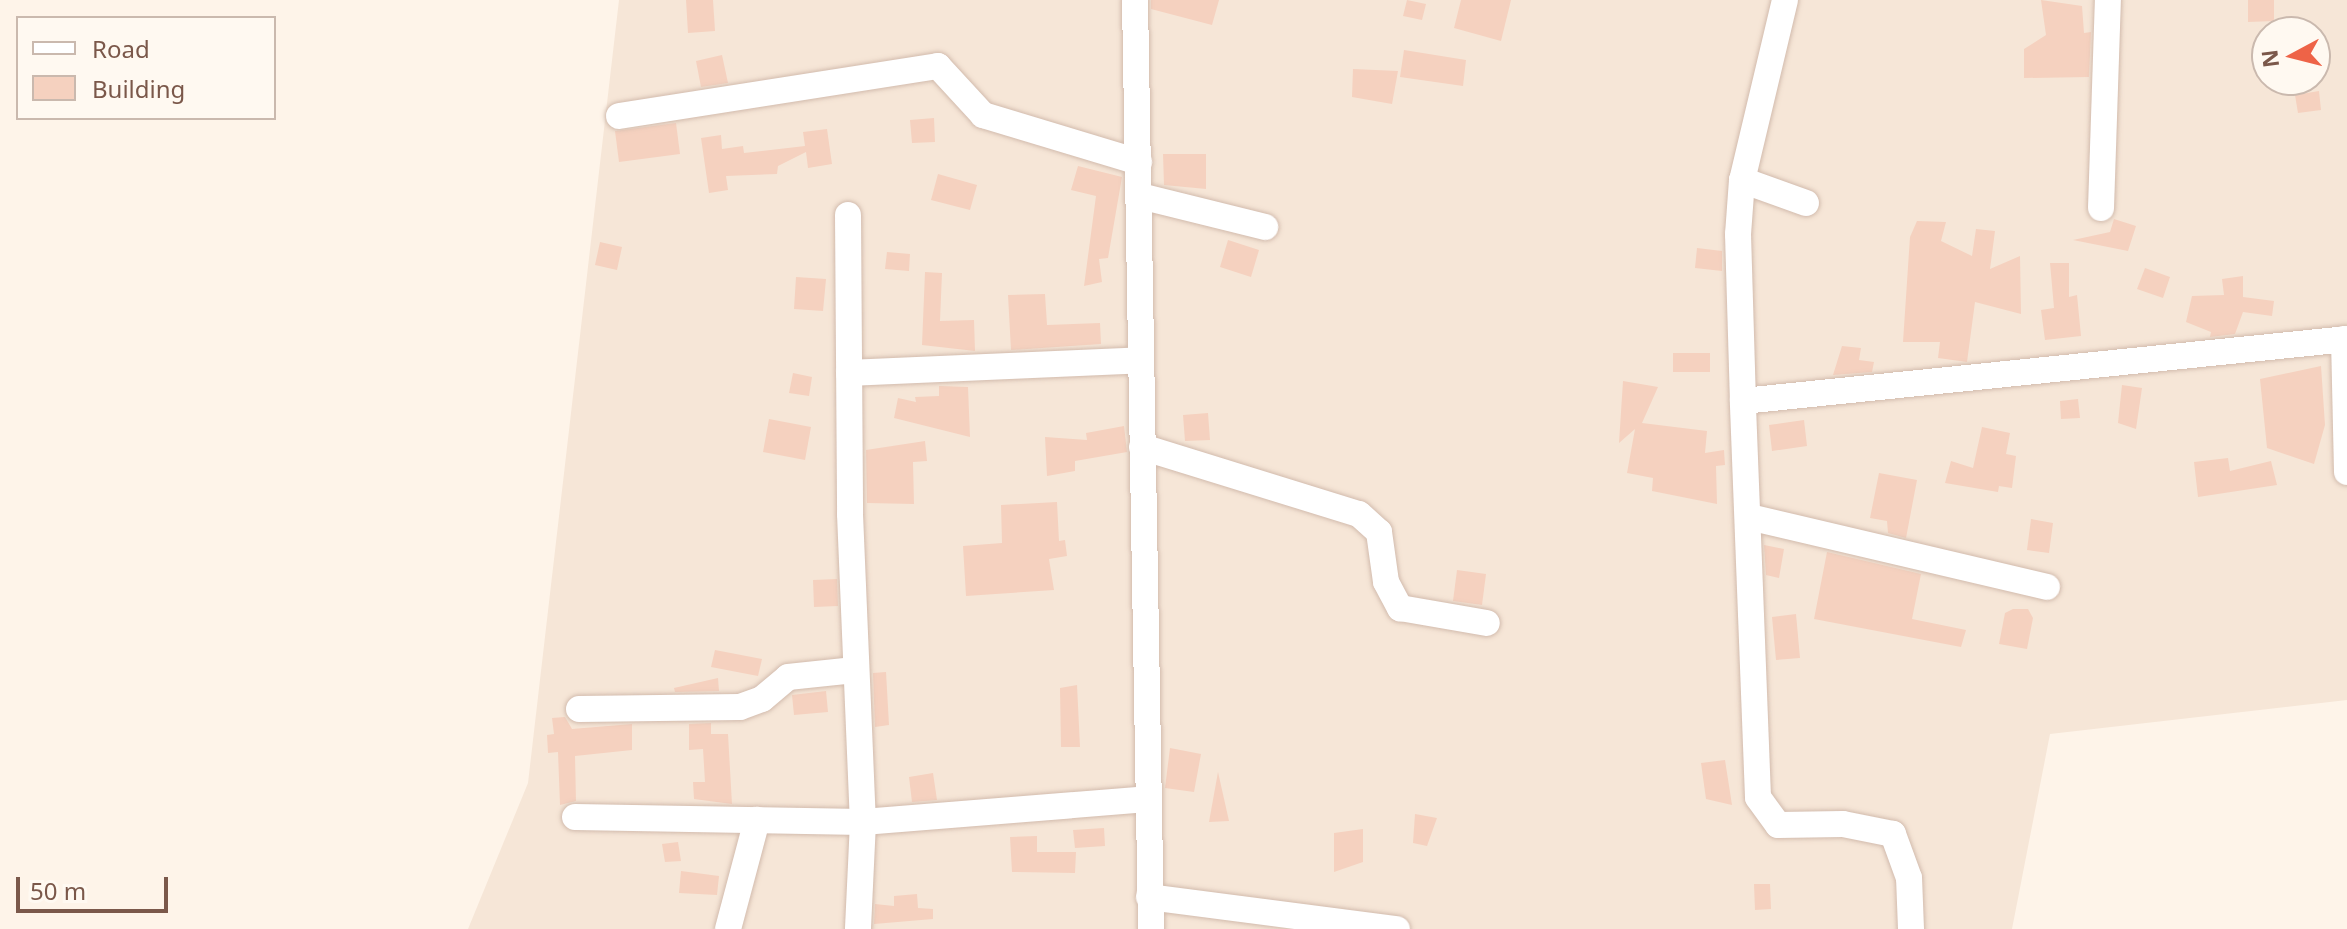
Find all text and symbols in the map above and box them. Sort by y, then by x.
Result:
legend [16,16,276,120]
north arrow [2251,16,2331,96]
text: Road [92,32,150,65]
text: N [2253,48,2285,69]
text: Building [92,72,185,105]
scale bar [20,861,172,911]
text: 50 m [30,874,86,907]

